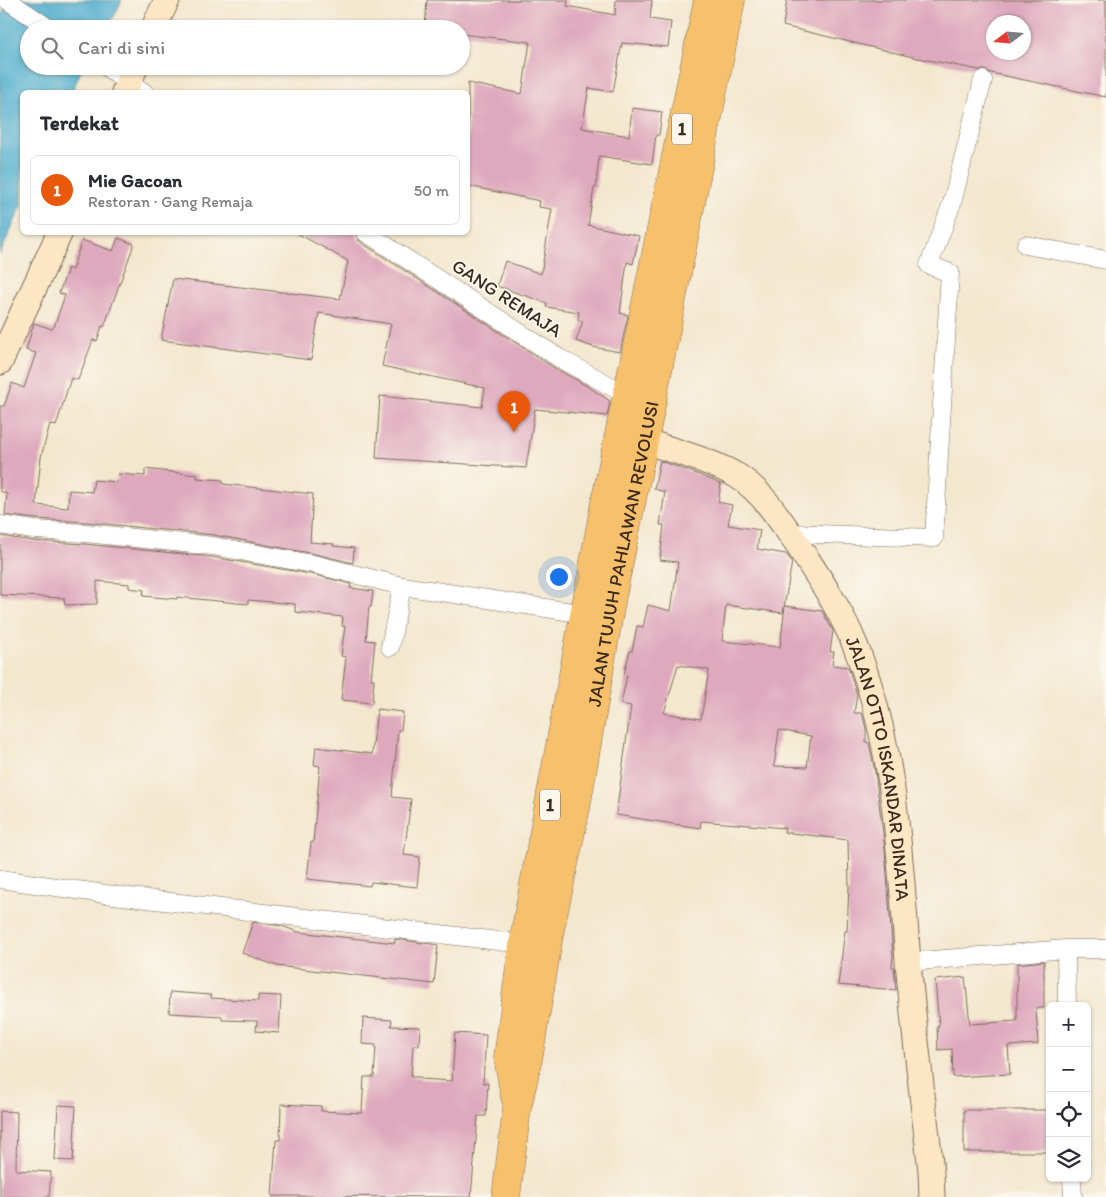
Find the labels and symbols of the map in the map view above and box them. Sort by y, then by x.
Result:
north arrow [986,15,1031,60]
road number: 1 [672,114,692,144]
street label: GANG REMAJA [448,254,566,342]
pin: 1 [498,391,530,432]
street label: JALAN TUJUH PAHLAWAN REVOLUSI [582,399,663,708]
your location [546,564,572,590]
street label: JALAN OTTO ISKANDAR DINATA [841,632,915,902]
road number: 1 [540,790,560,820]

